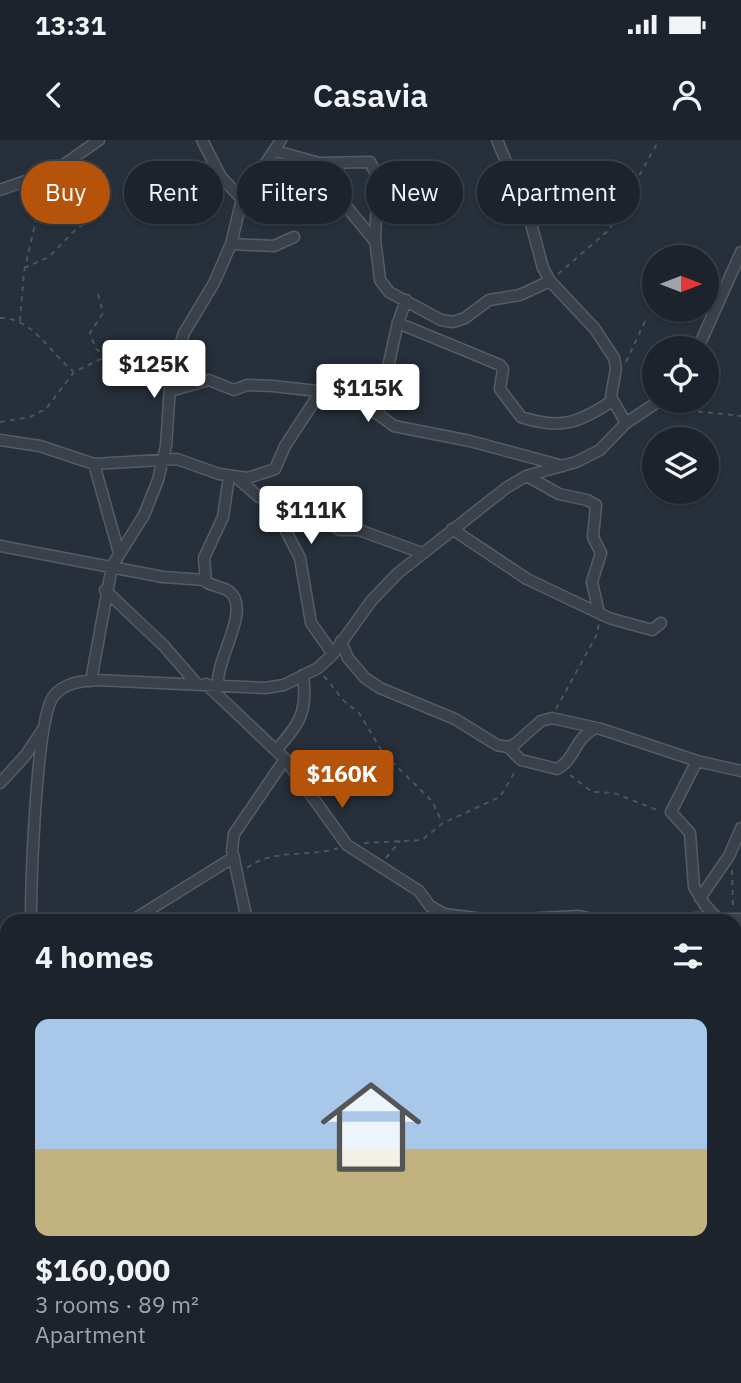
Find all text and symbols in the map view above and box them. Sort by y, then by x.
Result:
text: 13:31 [35,8,106,42]
text: Casavia [313,74,428,116]
icon: back [35,76,73,114]
icon: person [668,76,706,114]
chip: Buy [21,161,110,224]
chip: Rent [124,161,223,224]
chip: Filters [237,161,352,224]
chip: New [366,161,463,224]
chip: Apartment [477,161,640,224]
north arrow [642,245,719,322]
map controls [642,245,719,504]
button: locate [642,336,719,413]
pin: $125K [105,341,203,400]
text: $125K [118,348,190,378]
pin: $115K [319,364,417,424]
text: $115K [332,372,404,402]
button: layers [642,427,719,504]
pin: $111K [262,486,360,546]
text: $111K [275,494,347,524]
pin: $160K [293,750,391,810]
text: $160K [306,758,378,788]
text: 4 homes [35,937,154,976]
icon: filters [669,937,707,975]
icon: home [308,1064,434,1190]
text: $160,000 [35,1250,170,1289]
text: 3 rooms · 89 m² [35,1289,199,1319]
text: Apartment [35,1319,146,1349]

